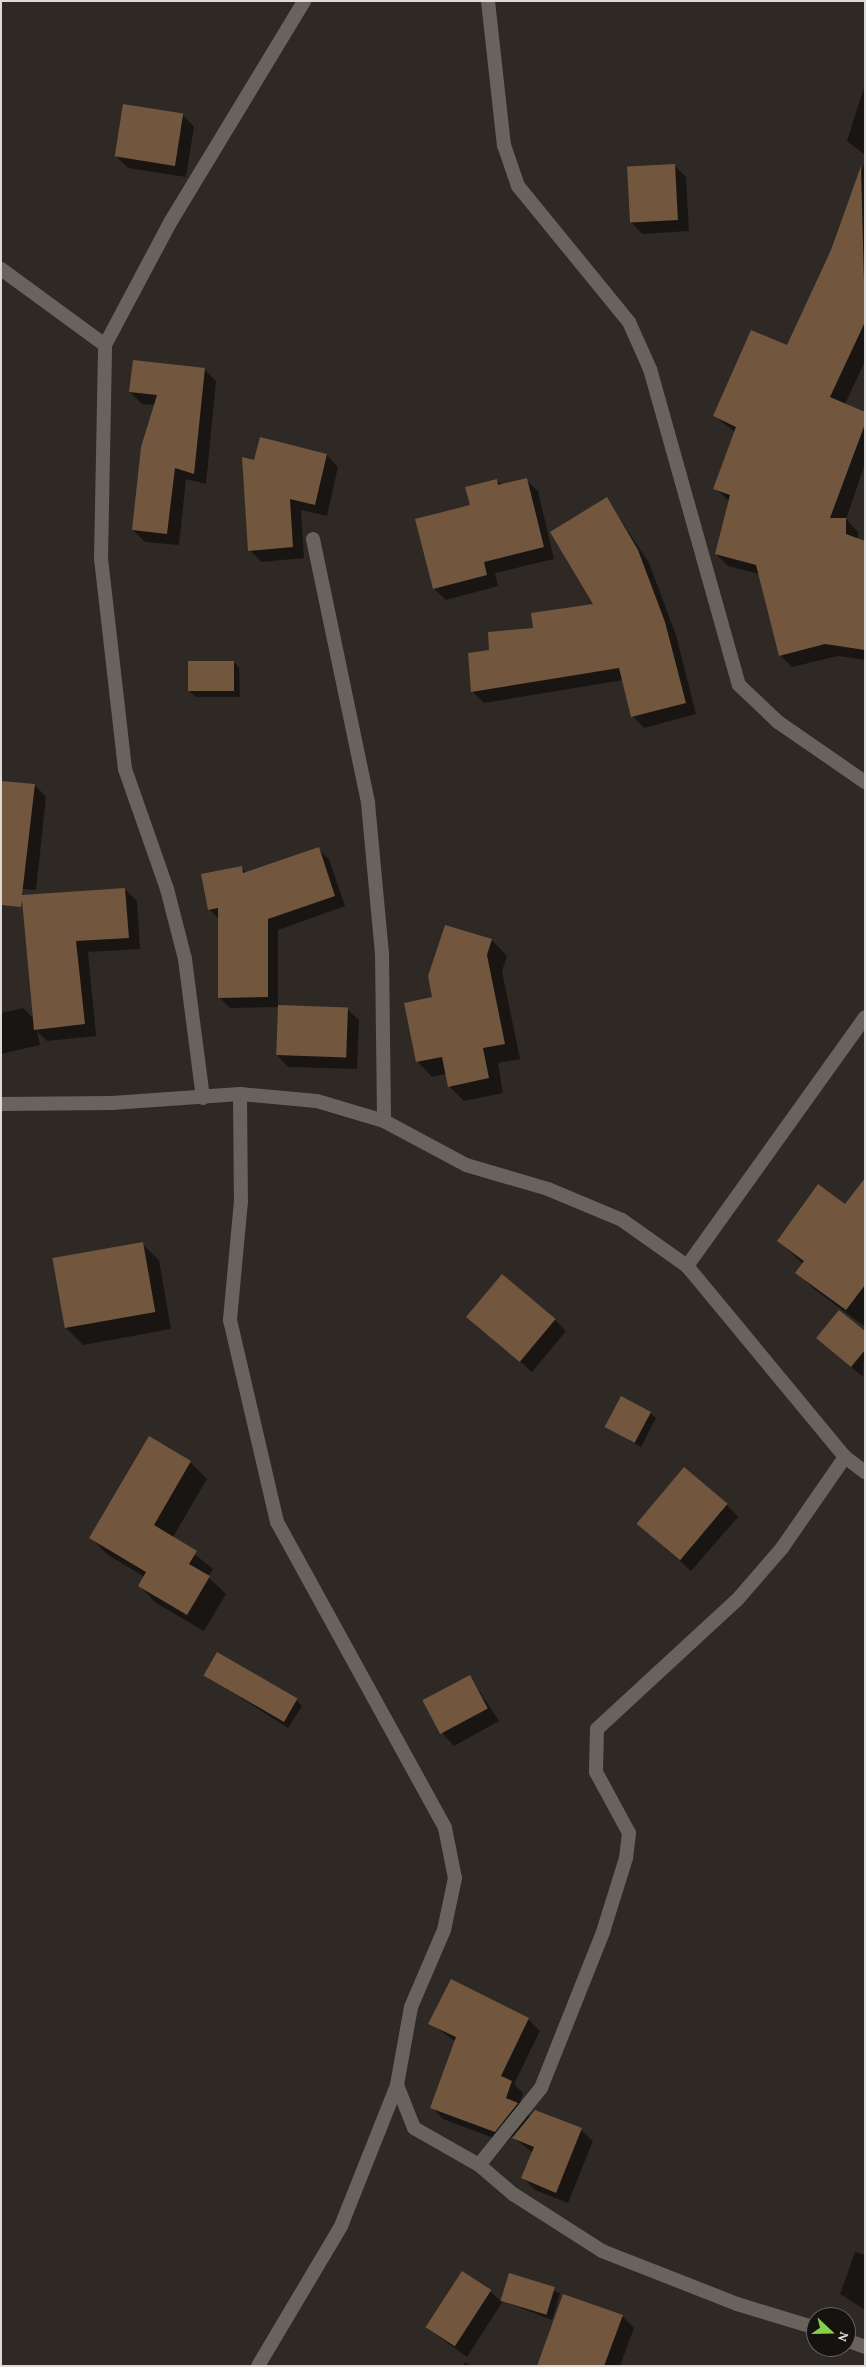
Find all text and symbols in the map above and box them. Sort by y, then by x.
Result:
north arrow [806,2307,856,2357]
text: N [835,2330,853,2344]

